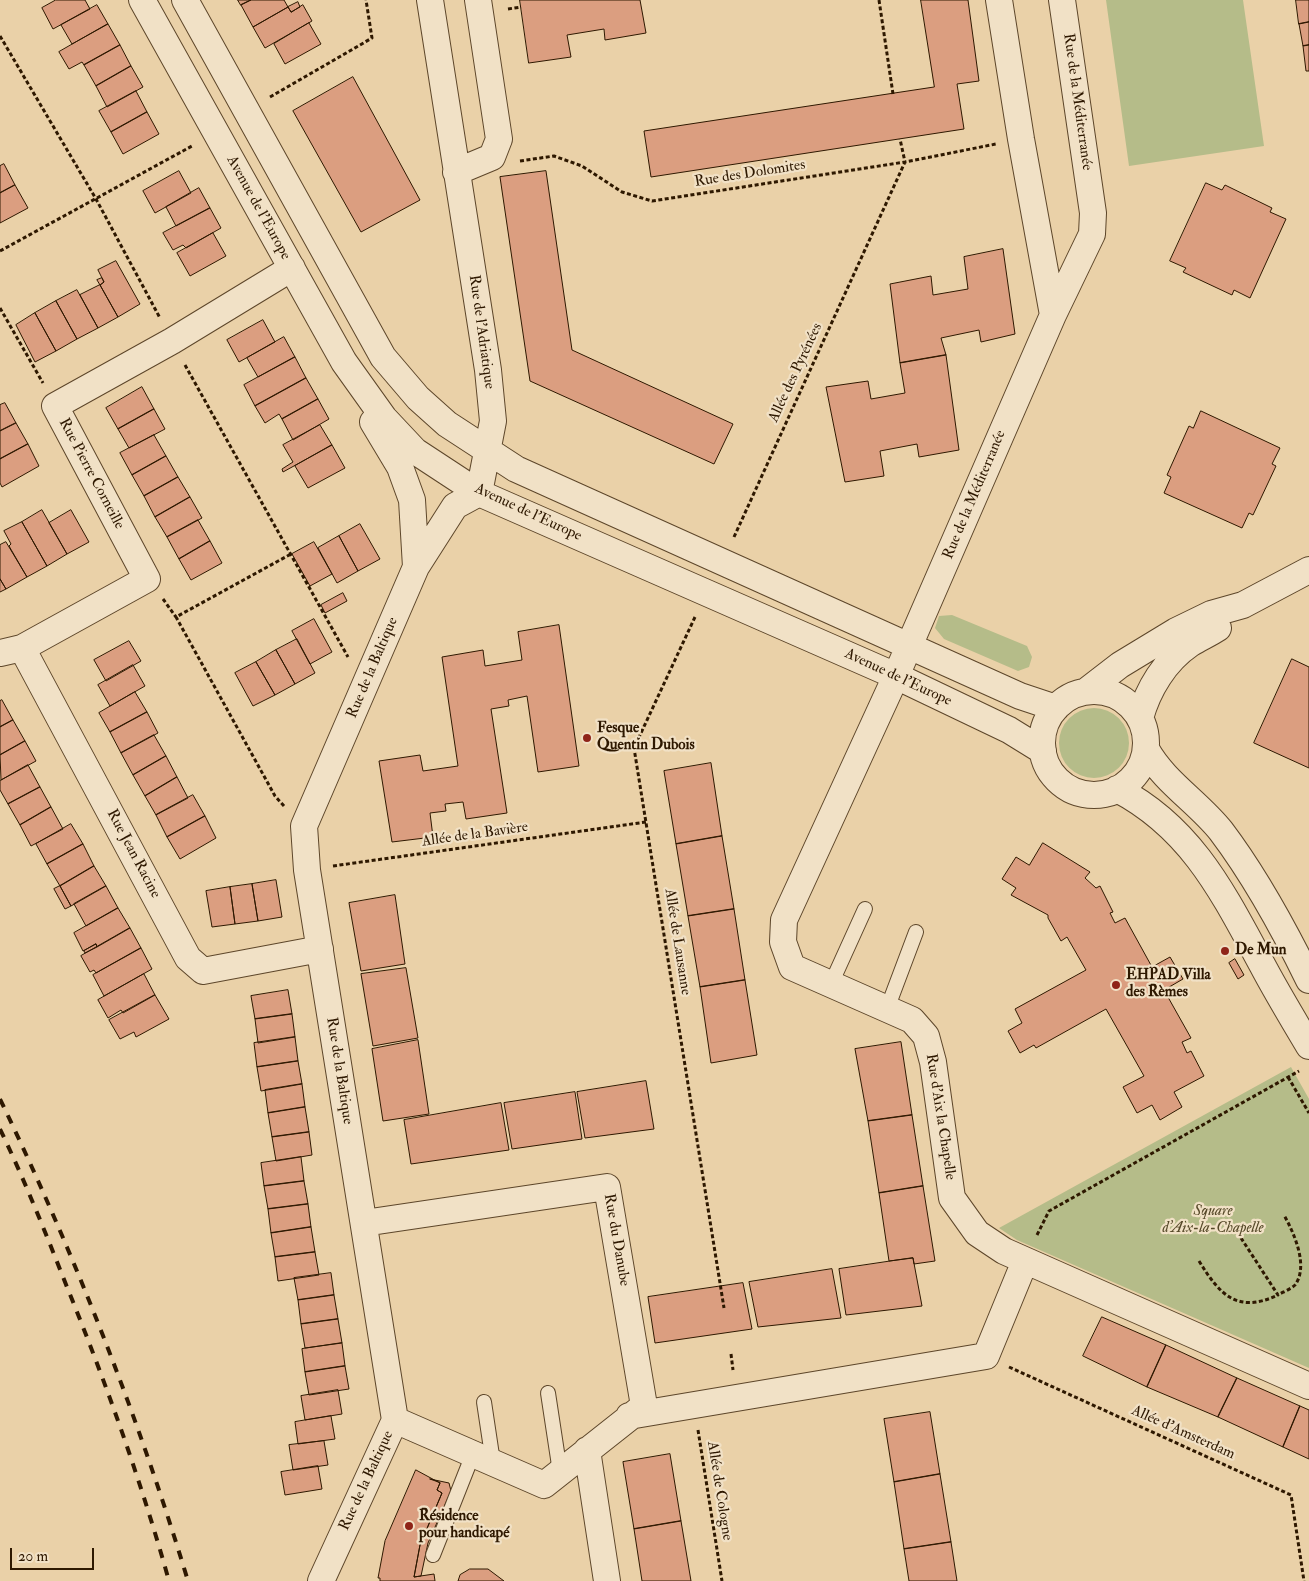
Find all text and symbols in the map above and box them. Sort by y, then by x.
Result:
street label: Rue de la Méditerranée [1058,32,1096,172]
street label: Avenue de l'Europe [222,153,294,263]
street label: Rue des Dolomites [693,156,807,192]
street label: Rue de l'Adriatique [464,274,498,390]
street label: Allée des Pyrénées [765,321,827,425]
street label: Rue Pierre Corneille [54,416,128,532]
street label: Rue de la Méditerranée [940,428,1010,562]
street label: Avenue de l'Europe [472,480,584,546]
street label: Rue de la Baltique [344,615,402,721]
street label: Avenue de l'Europe [842,645,954,711]
place label: Fesque Quentin Dubois [597,720,695,755]
marker: Fesque Quentin Dubois [581,732,593,744]
street label: Rue Jean Racine [102,807,164,901]
street label: Allée de la Bavière [421,819,529,851]
street label: Allée de Lausanne [660,887,694,997]
place label: De Mun [1235,942,1286,960]
marker: De Mun [1219,945,1231,957]
place label: EHPAD Villa des Rèmes [1126,967,1211,1002]
marker: EHPAD Villa des Rèmes [1110,979,1122,991]
street label: Rue de la Baltique [322,1016,356,1126]
street label: Rue d'Aix la Chapelle [921,1053,959,1181]
street label: Rue du Danube [599,1192,633,1288]
park label: Square d’Aix-la-Chapelle [1162,1203,1264,1238]
street label: Allée d'Amsterdam [1128,1402,1238,1464]
street label: Rue de la Baltique [336,1428,398,1534]
street label: Allée de Cologne [702,1440,736,1542]
place label: Résidence pour handicapé [419,1508,509,1543]
marker: Résidence pour handicapé [403,1520,415,1532]
scale bar [12,1538,96,1570]
text: 20 m [18,1547,48,1566]

